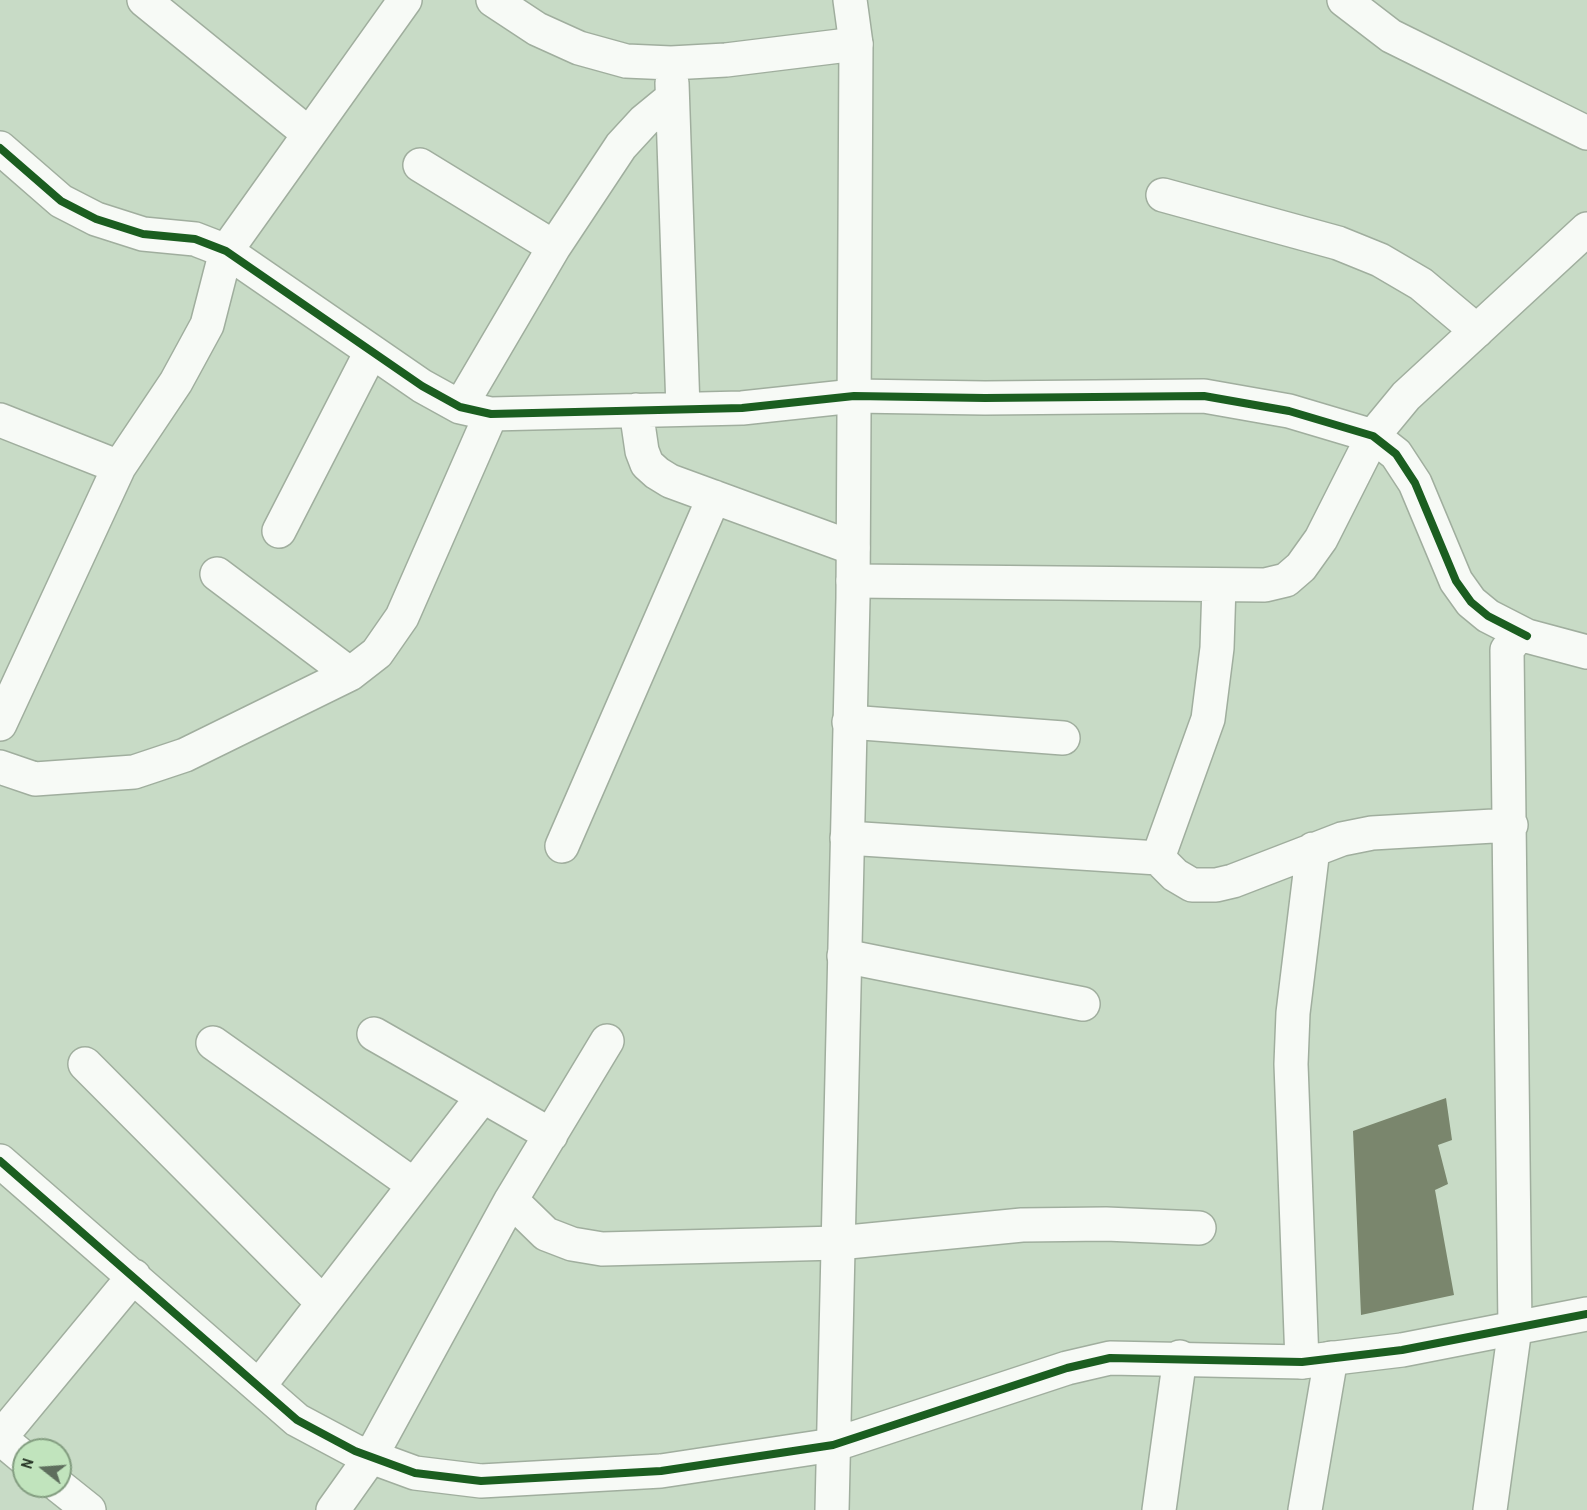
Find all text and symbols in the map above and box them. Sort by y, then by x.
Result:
north arrow [12,1438,72,1498]
text: N [15,1456,39,1471]

